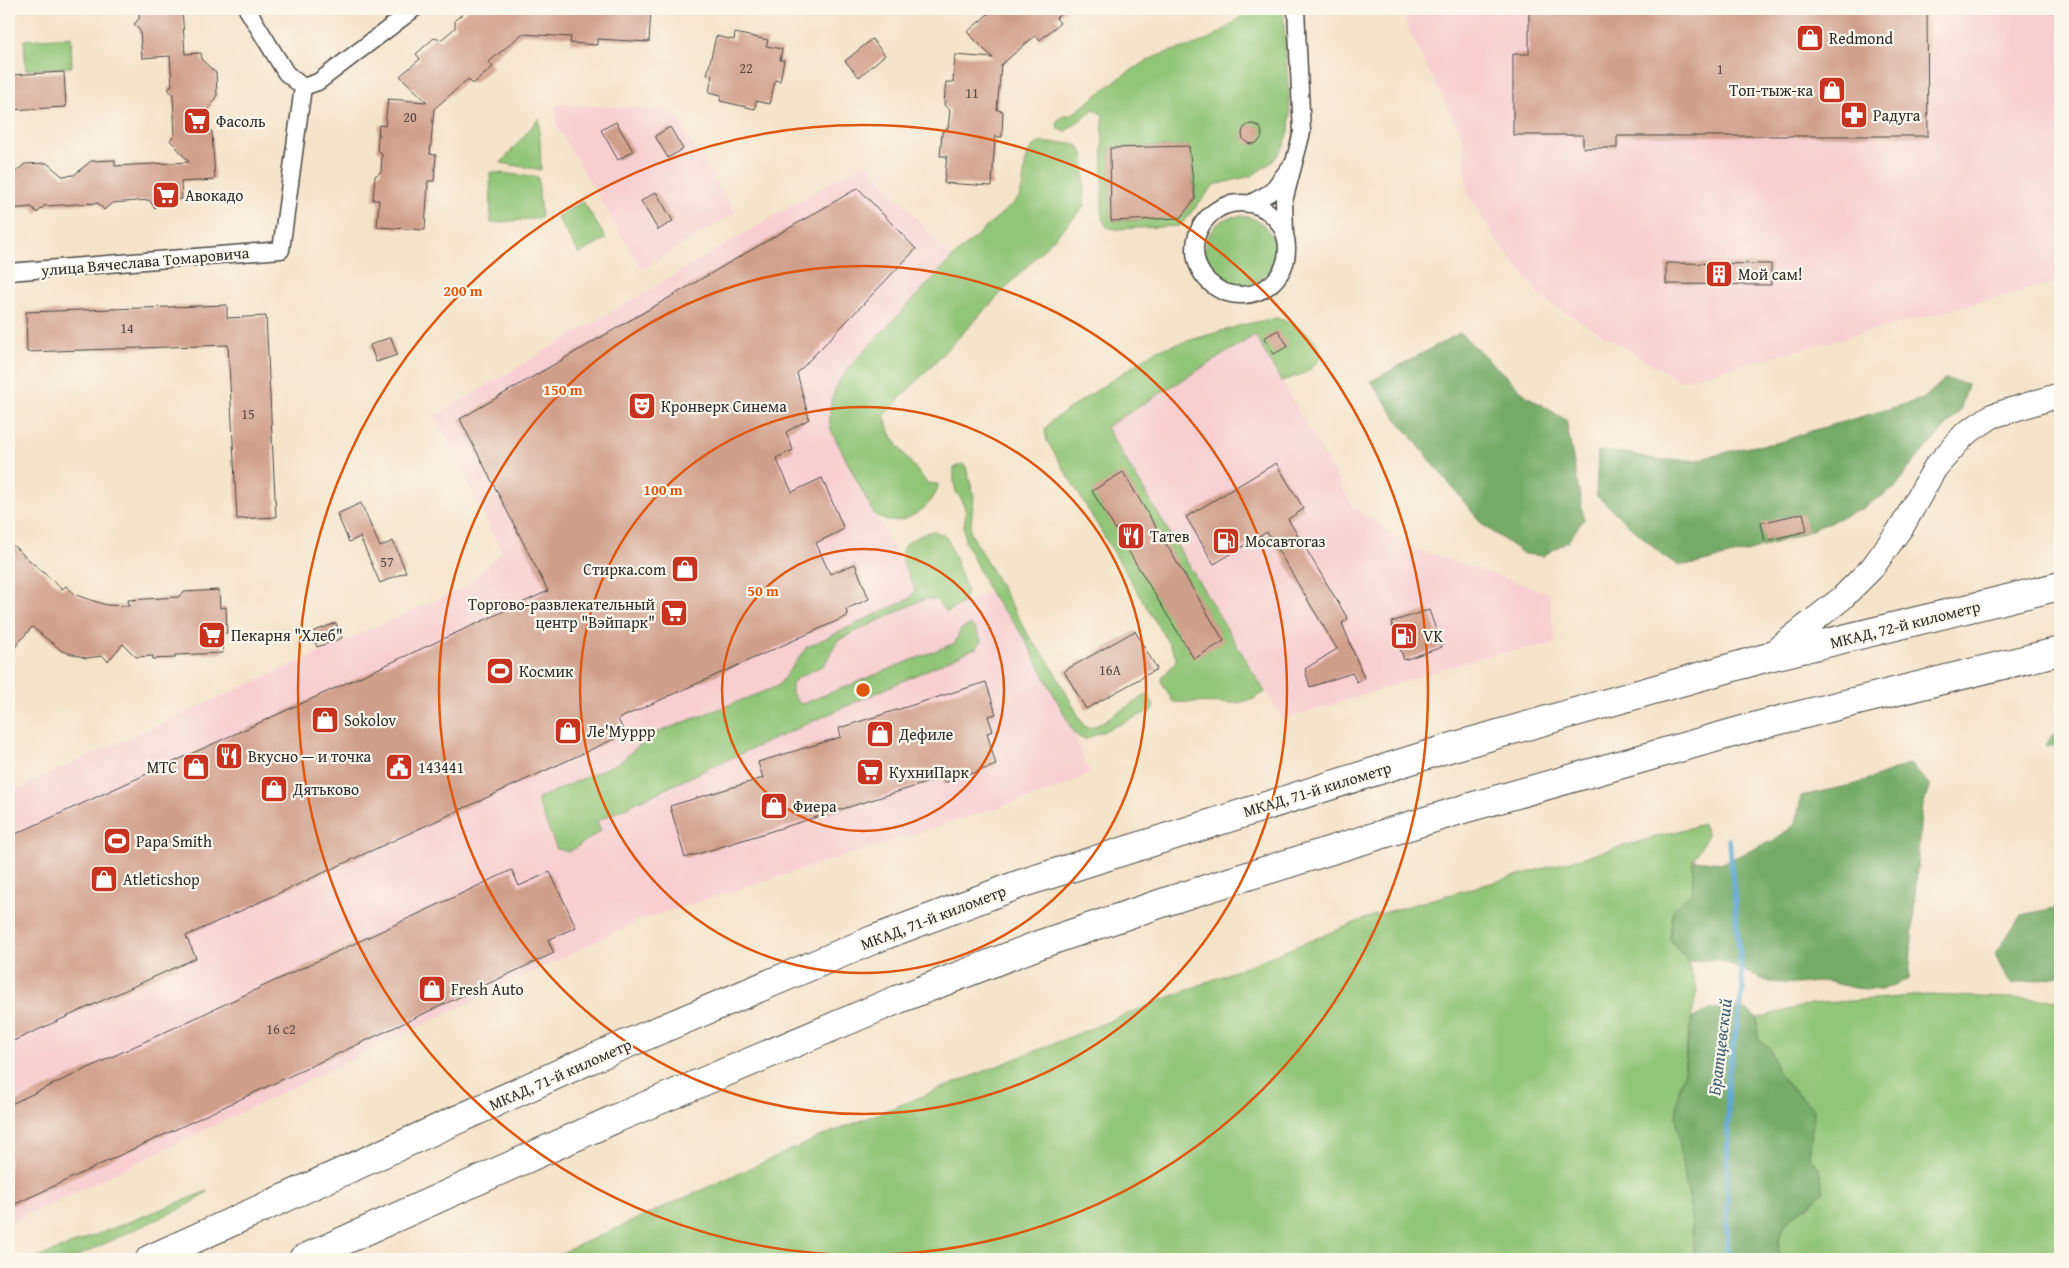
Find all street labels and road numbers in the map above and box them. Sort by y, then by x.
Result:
street label: улица Вячеслава Томаровича [39,240,250,282]
street label: МКАД, 72-й километр [1827,594,1983,654]
street label: МКАД, 71-й километр [1240,755,1394,823]
street label: МКАД, 71-й километр [857,878,1009,956]
street label: МКАД, 71-й километр [485,1032,635,1116]

